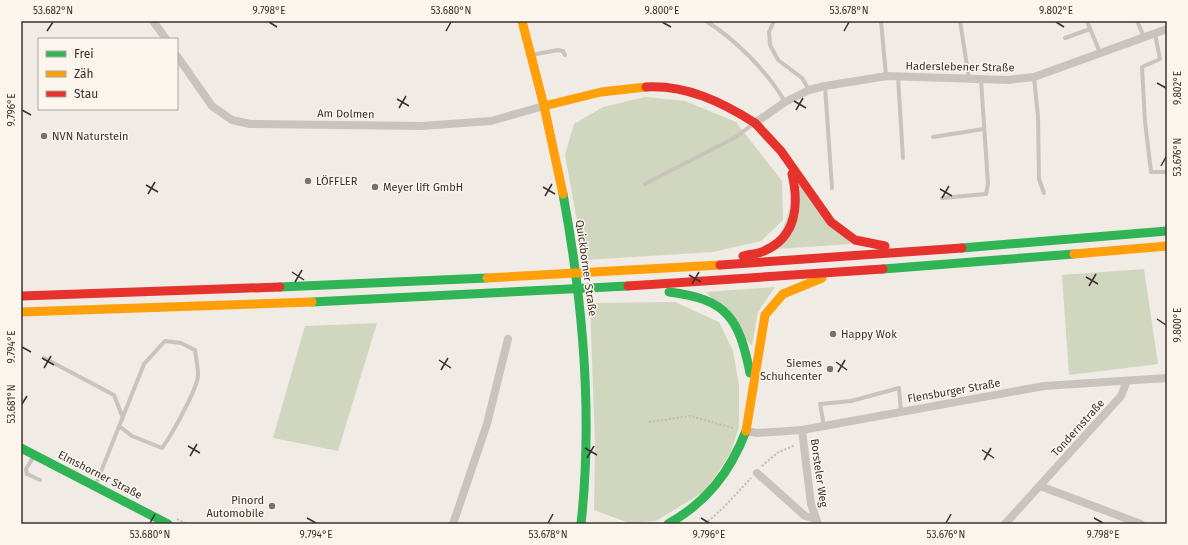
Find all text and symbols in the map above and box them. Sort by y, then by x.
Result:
text: 53.682°N [33,5,73,17]
text: 9.798°E [252,5,286,17]
text: 53.680°N [431,5,471,17]
text: 9.800°E [645,5,679,17]
text: 53.678°N [829,5,869,17]
text: 9.802°E [1039,5,1073,17]
legend [38,38,178,110]
text: Frei [74,47,94,61]
street label: Haderslebener Straße [905,60,1015,74]
text: Zäh [74,67,94,81]
text: 9.802°E [1172,71,1184,105]
text: Stau [74,87,98,101]
text: 9.796°E [6,94,18,126]
street label: Am Dolmen [317,107,375,121]
place label: NVN Naturstein [52,130,129,143]
marker: NVN Naturstein [39,131,49,141]
text: 53.676°N [1172,138,1184,176]
place label: LÖFFLER [316,174,358,188]
marker: LÖFFLER [303,176,313,186]
place label: Meyer lift GmbH [383,181,463,194]
marker: Meyer lift GmbH [370,182,380,192]
street label: Quickborner Straße [573,219,599,317]
text: 9.800°E [1172,308,1184,342]
place label: Happy Wok [841,328,897,341]
marker: Happy Wok [828,329,838,339]
text: 9.794°E [6,331,18,363]
place label: Siemes Schuhcenter [760,357,823,383]
marker: Siemes Schuhcenter [825,364,835,374]
street label: Flensburger Straße [907,376,1001,406]
text: 53.681°N [6,384,18,424]
street label: Tondernstraße [1049,397,1107,459]
street label: Borsteler Weg [808,438,830,508]
street label: Elmshorner Straße [56,448,144,502]
place label: Pinord Automobile [206,494,264,520]
marker: Pinord Automobile [267,501,277,511]
text: 53.680°N [130,529,170,541]
text: 9.794°E [300,529,332,541]
text: 53.678°N [528,529,568,541]
text: 9.796°E [693,529,725,541]
text: 53.676°N [927,529,965,541]
text: 9.798°E [1086,529,1120,541]

